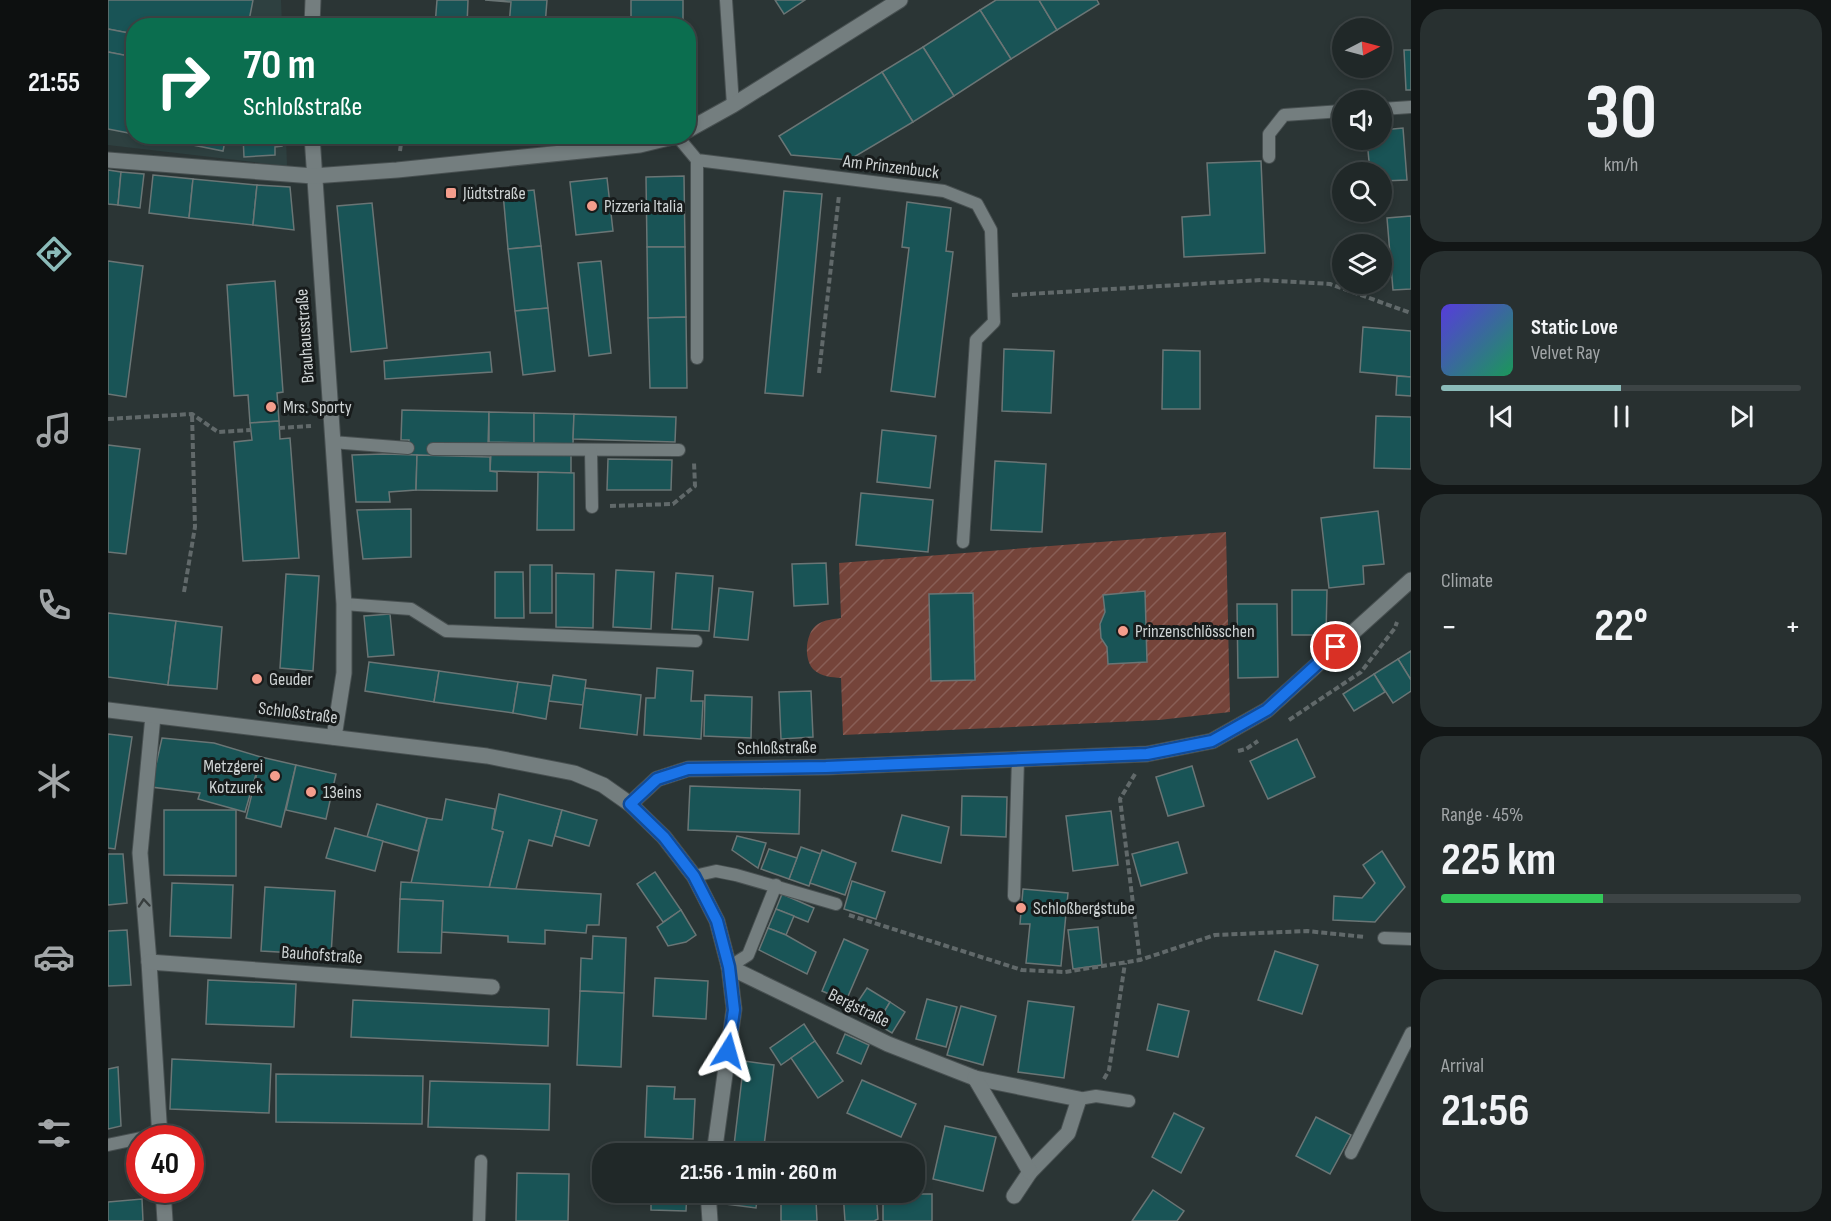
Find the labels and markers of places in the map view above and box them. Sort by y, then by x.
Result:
place label: Jüdtstraße [462,183,526,204]
marker: Jüdtstraße [444,186,458,200]
place label: Pizzeria Italia [604,196,683,217]
marker: Pizzeria Italia [585,199,599,213]
place label: Mrs. Sporty [283,397,352,418]
marker: Mrs. Sporty [264,400,278,414]
place label: Prinzenschlösschen [1135,621,1255,642]
pin [1310,621,1361,672]
marker: Prinzenschlösschen [1116,624,1130,638]
place label: Geuder [269,669,313,690]
marker: Geuder [250,672,264,686]
place label: Metzgerei Kotzurek [203,756,263,798]
marker: Metzgerei Kotzurek [268,769,282,783]
place label: 13eins [323,782,362,803]
marker: 13eins [304,785,318,799]
place label: Schloßbergstube [1033,898,1135,919]
marker: Schloßbergstube [1014,901,1028,915]

